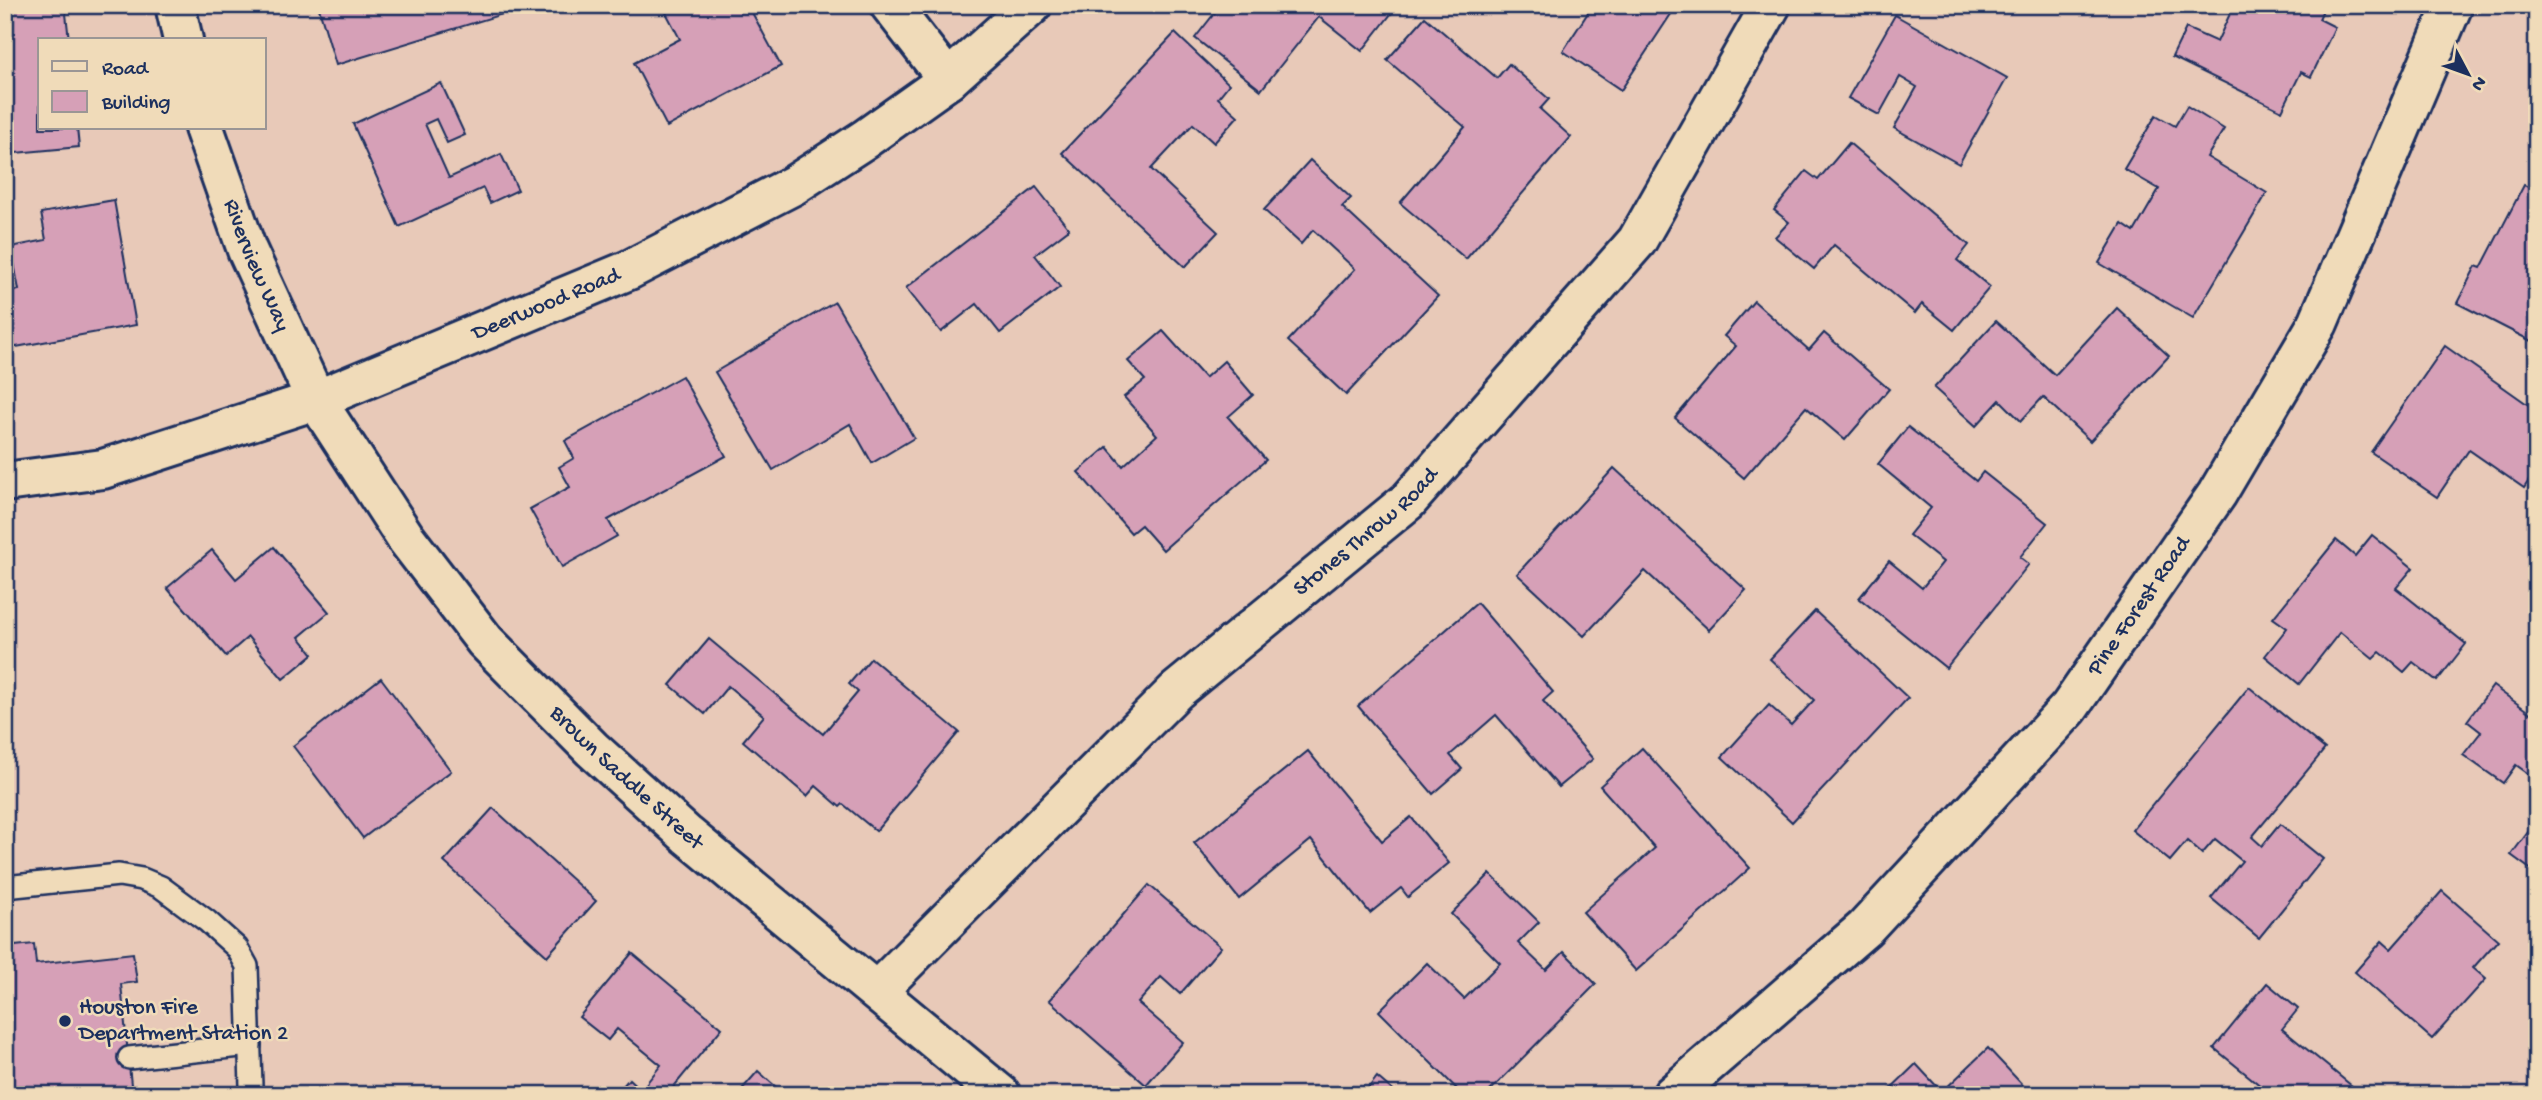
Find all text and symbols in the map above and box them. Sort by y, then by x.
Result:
legend [38,38,266,130]
north arrow [2434,38,2504,108]
text: Road [102,58,150,83]
text: N [2465,71,2491,95]
text: Building [101,92,171,117]
street label: Riverview Way [217,196,296,336]
street label: Deerwood Road [466,261,626,348]
street label: Stones Throw Road [1288,461,1445,603]
street label: Pine Forest Road [2081,530,2198,682]
street label: Brown Saddle Street [543,700,710,857]
place label: Houston Fire Department Station 2 [77,995,288,1048]
marker: Houston Fire Department Station 2 [57,1013,73,1029]

